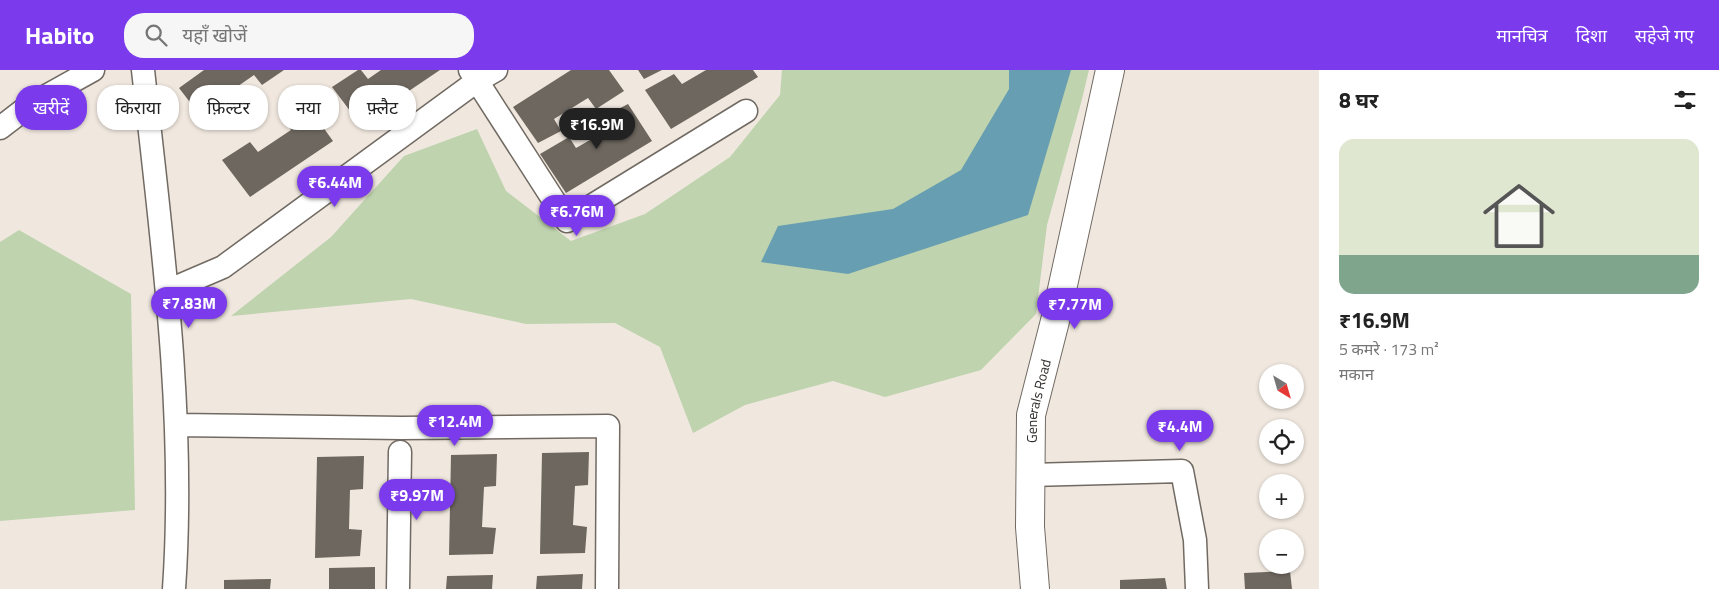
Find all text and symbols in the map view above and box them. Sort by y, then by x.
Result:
search box [124,13,474,58]
text: Habito [25,17,94,53]
text: यहाँ खोजें [182,20,247,49]
icon: search [142,21,170,49]
text: मानचित्र [1496,22,1548,49]
text: दिशा [1576,22,1607,49]
text: सहेजे गए [1635,22,1694,49]
text: 8 घर [1339,84,1378,116]
chip: खरीदें [15,85,87,130]
chip: किराया [97,85,179,130]
chip: फ़िल्टर [189,85,268,130]
chip: नया [278,85,339,130]
chip: फ़्लैट [349,85,416,130]
icon: filters [1671,86,1699,114]
pin: ₹16.9M [556,108,638,150]
text: ₹16.9M [570,112,624,136]
pin: ₹6.44M [294,166,376,208]
text: ₹6.44M [308,170,362,194]
icon: home [1474,171,1564,261]
pin: ₹6.76M [536,194,618,237]
text: ₹6.76M [550,199,604,223]
pin: ₹7.83M [148,286,230,329]
pin: ₹7.77M [1034,288,1116,330]
text: ₹7.83M [162,291,216,315]
text: ₹7.77M [1048,292,1102,316]
text: ₹16.9M [1339,304,1410,336]
text: 5 कमरे · 173 m² [1339,337,1439,361]
street label: Generals Road [1020,357,1055,443]
text: मकान [1339,362,1374,386]
north arrow [1259,364,1304,409]
map controls [1259,364,1304,574]
pin: ₹12.4M [414,404,496,447]
text: ₹12.4M [428,409,482,433]
pin: ₹4.4M [1145,410,1215,452]
text: ₹4.4M [1158,414,1202,438]
button: locate [1259,419,1304,464]
button: + [1259,474,1304,519]
pin: ₹9.97M [376,478,458,521]
text: ₹9.97M [390,483,444,507]
button: − [1259,529,1304,574]

